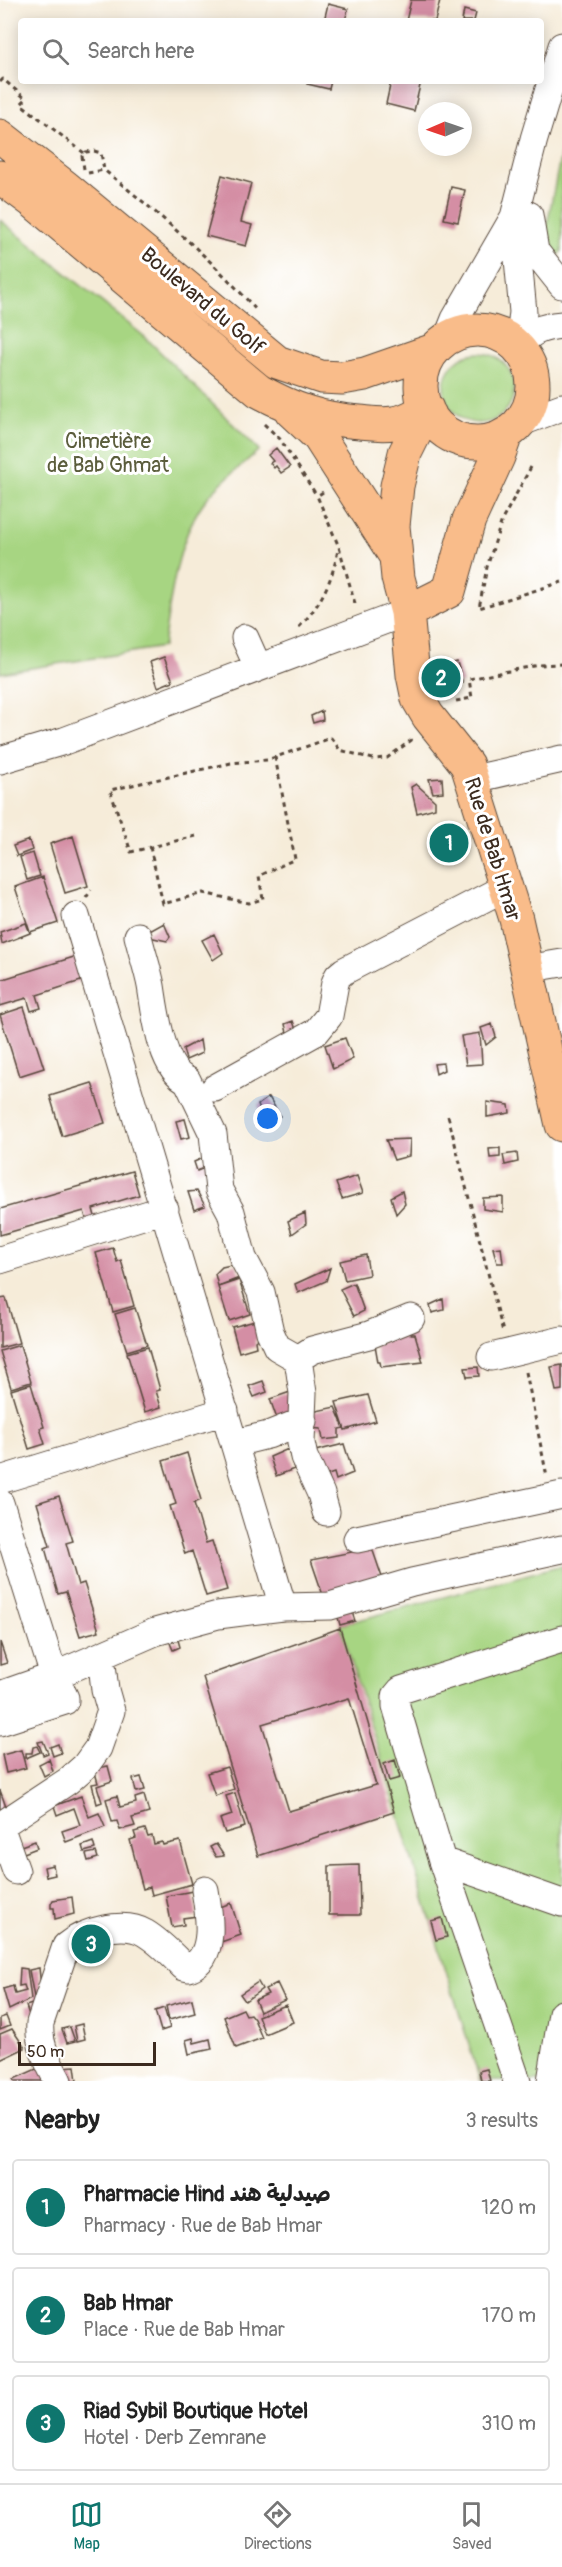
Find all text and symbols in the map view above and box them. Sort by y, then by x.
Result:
search box [18,18,544,84]
icon: search [39,35,72,68]
text: Search here [87,37,194,65]
north arrow [418,102,472,156]
street label: Boulevard du Golf [135,241,271,362]
park label: Cimetière de Bab Ghmat [47,428,170,479]
pin: 2 [422,656,460,700]
street label: Rue de Bab Hmar [458,774,527,925]
pin: 1 [430,820,468,866]
your location [253,1104,282,1133]
pin: 3 [72,1922,110,1966]
scale bar [18,2039,156,2066]
text: 50 m [27,2042,64,2062]
text: Nearby [24,2104,100,2136]
text: 3 results [466,2108,538,2133]
text: Pharmacie Hind صيدلية هند [83,2180,331,2208]
text: 1 [42,2195,49,2220]
text: 120 m [481,2195,536,2220]
text: Pharmacy · Rue de Bab Hmar [83,2213,322,2238]
text: Bab Hmar [83,2289,173,2317]
text: 2 [40,2303,51,2328]
text: 170 m [482,2303,536,2328]
text: Place · Rue de Bab Hmar [83,2317,285,2342]
text: Riad Sybil Boutique Hotel [83,2397,308,2425]
text: 3 [40,2411,51,2436]
text: 310 m [481,2411,536,2436]
text: Hotel · Derb Zemrane [83,2425,266,2450]
tab: Map [70,2498,103,2554]
tab: Directions [244,2498,312,2554]
tab: Saved [452,2498,492,2554]

